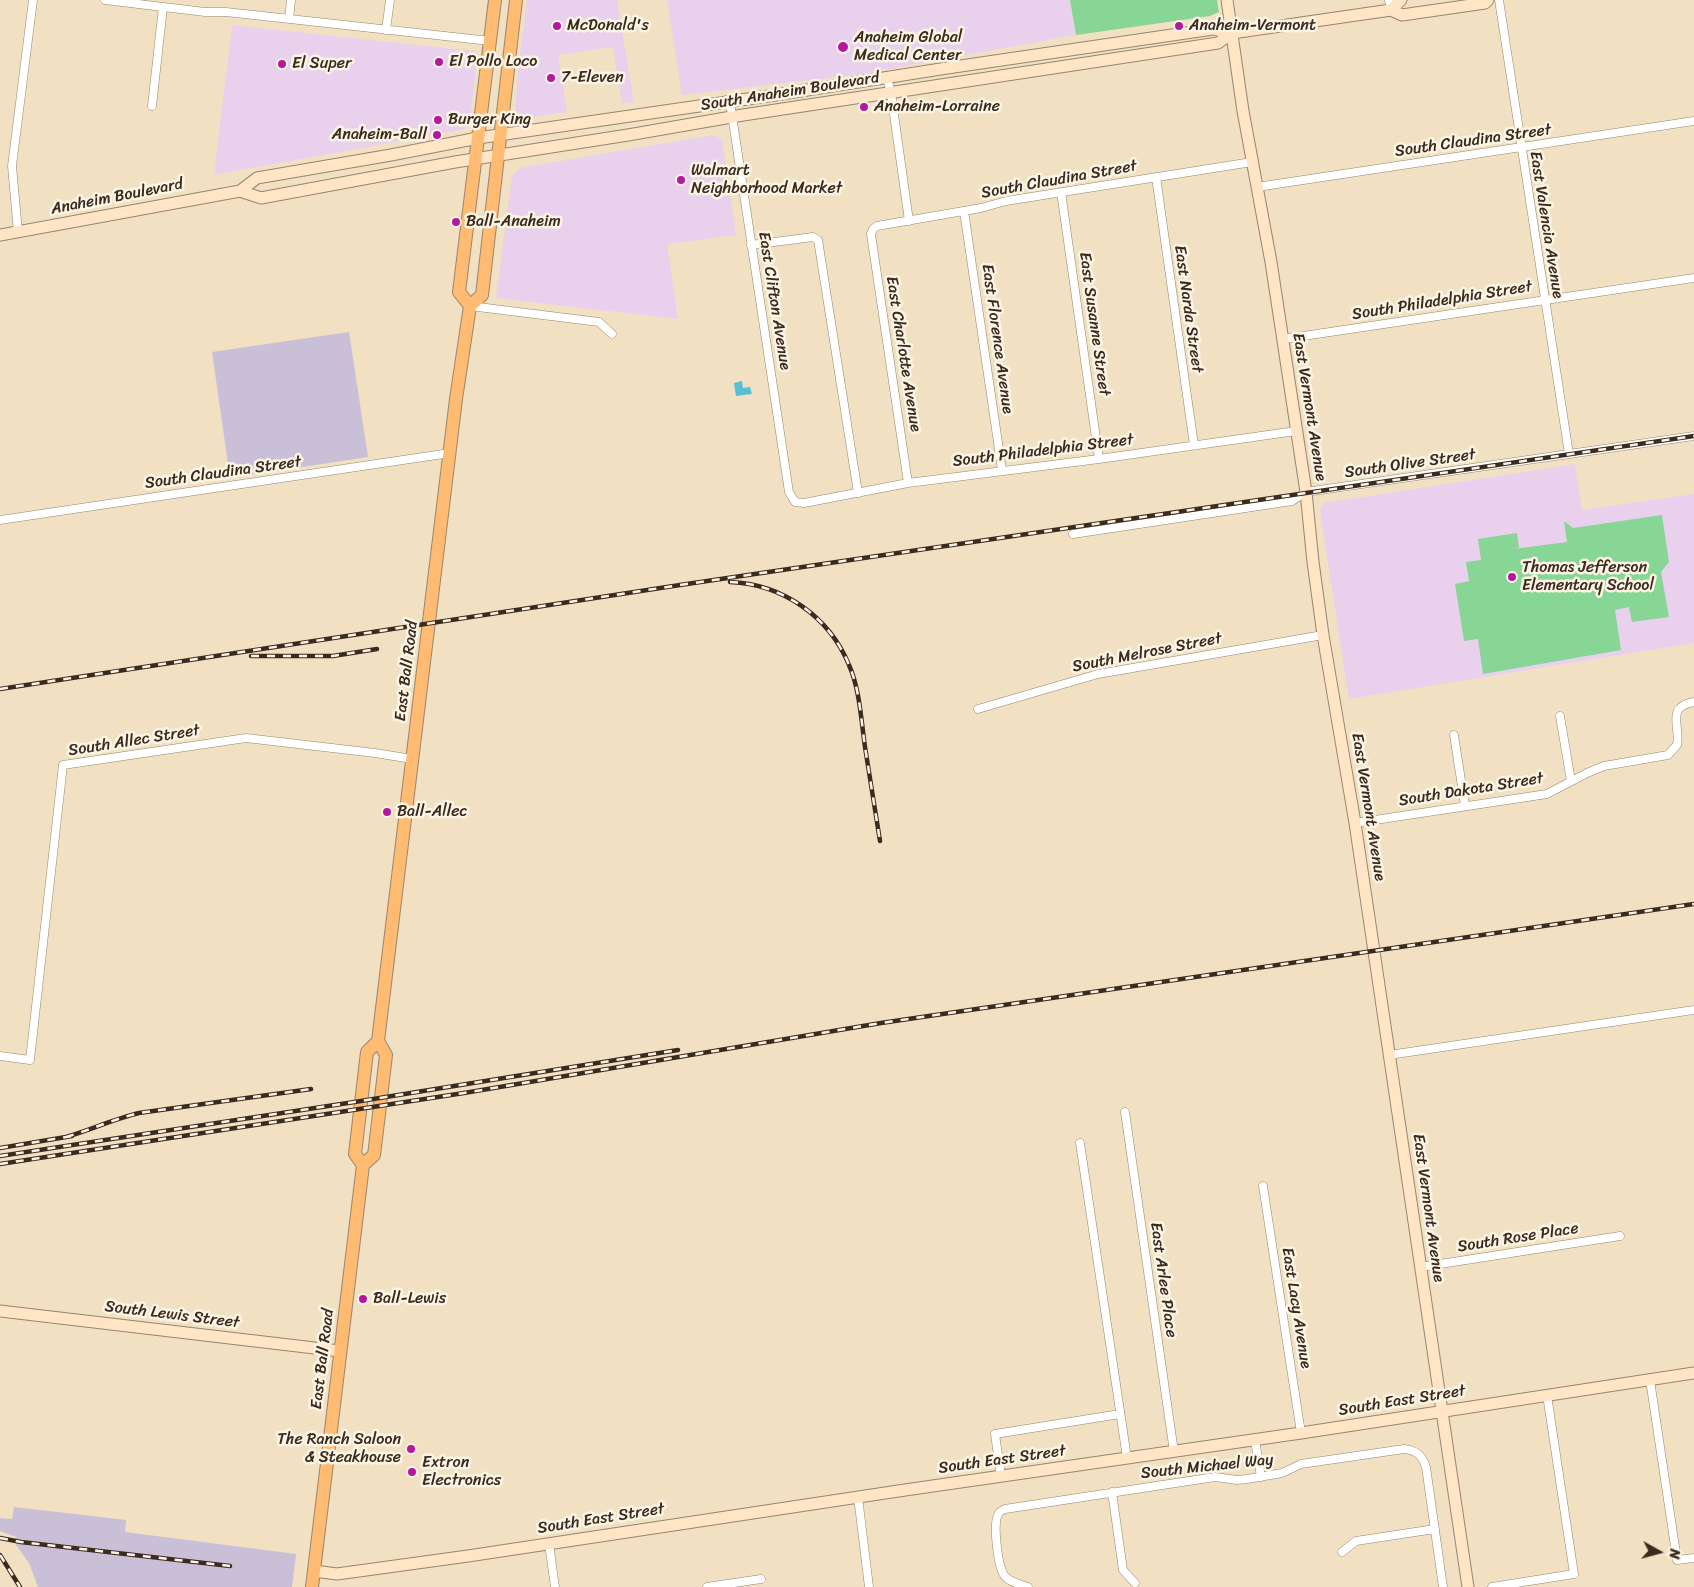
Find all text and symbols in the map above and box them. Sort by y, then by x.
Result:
place label: McDonald's [567,16,649,36]
place label: Anaheim-Vermont [1189,16,1316,36]
marker: McDonald's [551,20,563,32]
marker: Anaheim-Vermont [1173,20,1185,32]
place label: Anaheim Global Medical Center [854,28,962,66]
marker: Anaheim Global Medical Center [836,40,850,54]
place label: El Pollo Loco [449,52,537,72]
place label: El Super [292,54,351,74]
marker: El Pollo Loco [433,56,445,68]
marker: El Super [276,58,288,70]
place label: 7-Eleven [561,68,624,88]
street label: South Anaheim Boulevard [699,68,881,116]
marker: 7-Eleven [545,72,557,84]
place label: Anaheim-Lorraine [874,97,1000,117]
marker: Anaheim-Lorraine [858,101,870,113]
place label: Burger King [448,110,531,130]
marker: Burger King [432,114,444,126]
street label: South Claudina Street [1394,121,1552,161]
place label: Anaheim-Ball [332,125,427,145]
marker: Anaheim-Ball [431,129,443,141]
street label: East Valencia Avenue [1525,150,1567,300]
street label: South Claudina Street [980,157,1138,203]
place label: Walmart Neighborhood Market [691,161,842,199]
marker: Walmart Neighborhood Market [675,174,687,186]
street label: Anaheim Boulevard [49,175,185,219]
place label: Ball-Anaheim [466,212,561,232]
marker: Ball-Anaheim [450,216,462,228]
street label: East Clifton Avenue [754,230,794,372]
street label: East Narda Street [1170,244,1206,374]
street label: East Susanne Street [1074,251,1114,397]
street label: East Florence Avenue [977,263,1017,415]
street label: East Charlotte Avenue [881,275,925,433]
street label: South Philadelphia Street [1351,277,1533,325]
street label: East Vermont Avenue [1288,332,1330,482]
street label: South Philadelphia Street [951,430,1135,472]
street label: South Olive Street [1343,445,1477,483]
street label: South Claudina Street [144,453,302,493]
place label: Thomas Jefferson Elementary School [1522,558,1654,596]
marker: Thomas Jefferson Elementary School [1506,571,1518,583]
street label: East Ball Road [391,620,423,722]
street label: South Melrose Street [1071,629,1223,677]
street label: South Allec Street [67,721,201,761]
street label: East Vermont Avenue [1347,732,1389,882]
street label: South Dakota Street [1397,769,1545,811]
place label: Ball-Allec [397,802,467,822]
marker: Ball-Allec [381,806,393,818]
street label: East Vermont Avenue [1408,1133,1448,1283]
street label: South Rose Place [1456,1219,1580,1257]
street label: East Arlee Place [1145,1221,1181,1339]
street label: East Lacy Avenue [1277,1246,1315,1370]
place label: Ball-Lewis [373,1289,446,1309]
marker: Ball-Lewis [357,1293,369,1305]
street label: South Lewis Street [104,1297,240,1333]
street label: East Ball Road [307,1308,339,1410]
street label: South East Street [1337,1381,1467,1421]
place label: The Ranch Saloon & Steakhouse [277,1430,401,1468]
street label: South East Street [937,1442,1067,1478]
marker: The Ranch Saloon & Steakhouse [405,1443,417,1455]
street label: South Michael Way [1140,1450,1274,1484]
place label: Extron Electronics [422,1453,501,1491]
marker: Extron Electronics [406,1466,418,1478]
street label: South East Street [536,1499,666,1539]
north arrow [1634,1527,1684,1577]
text: N [1661,1548,1687,1560]

